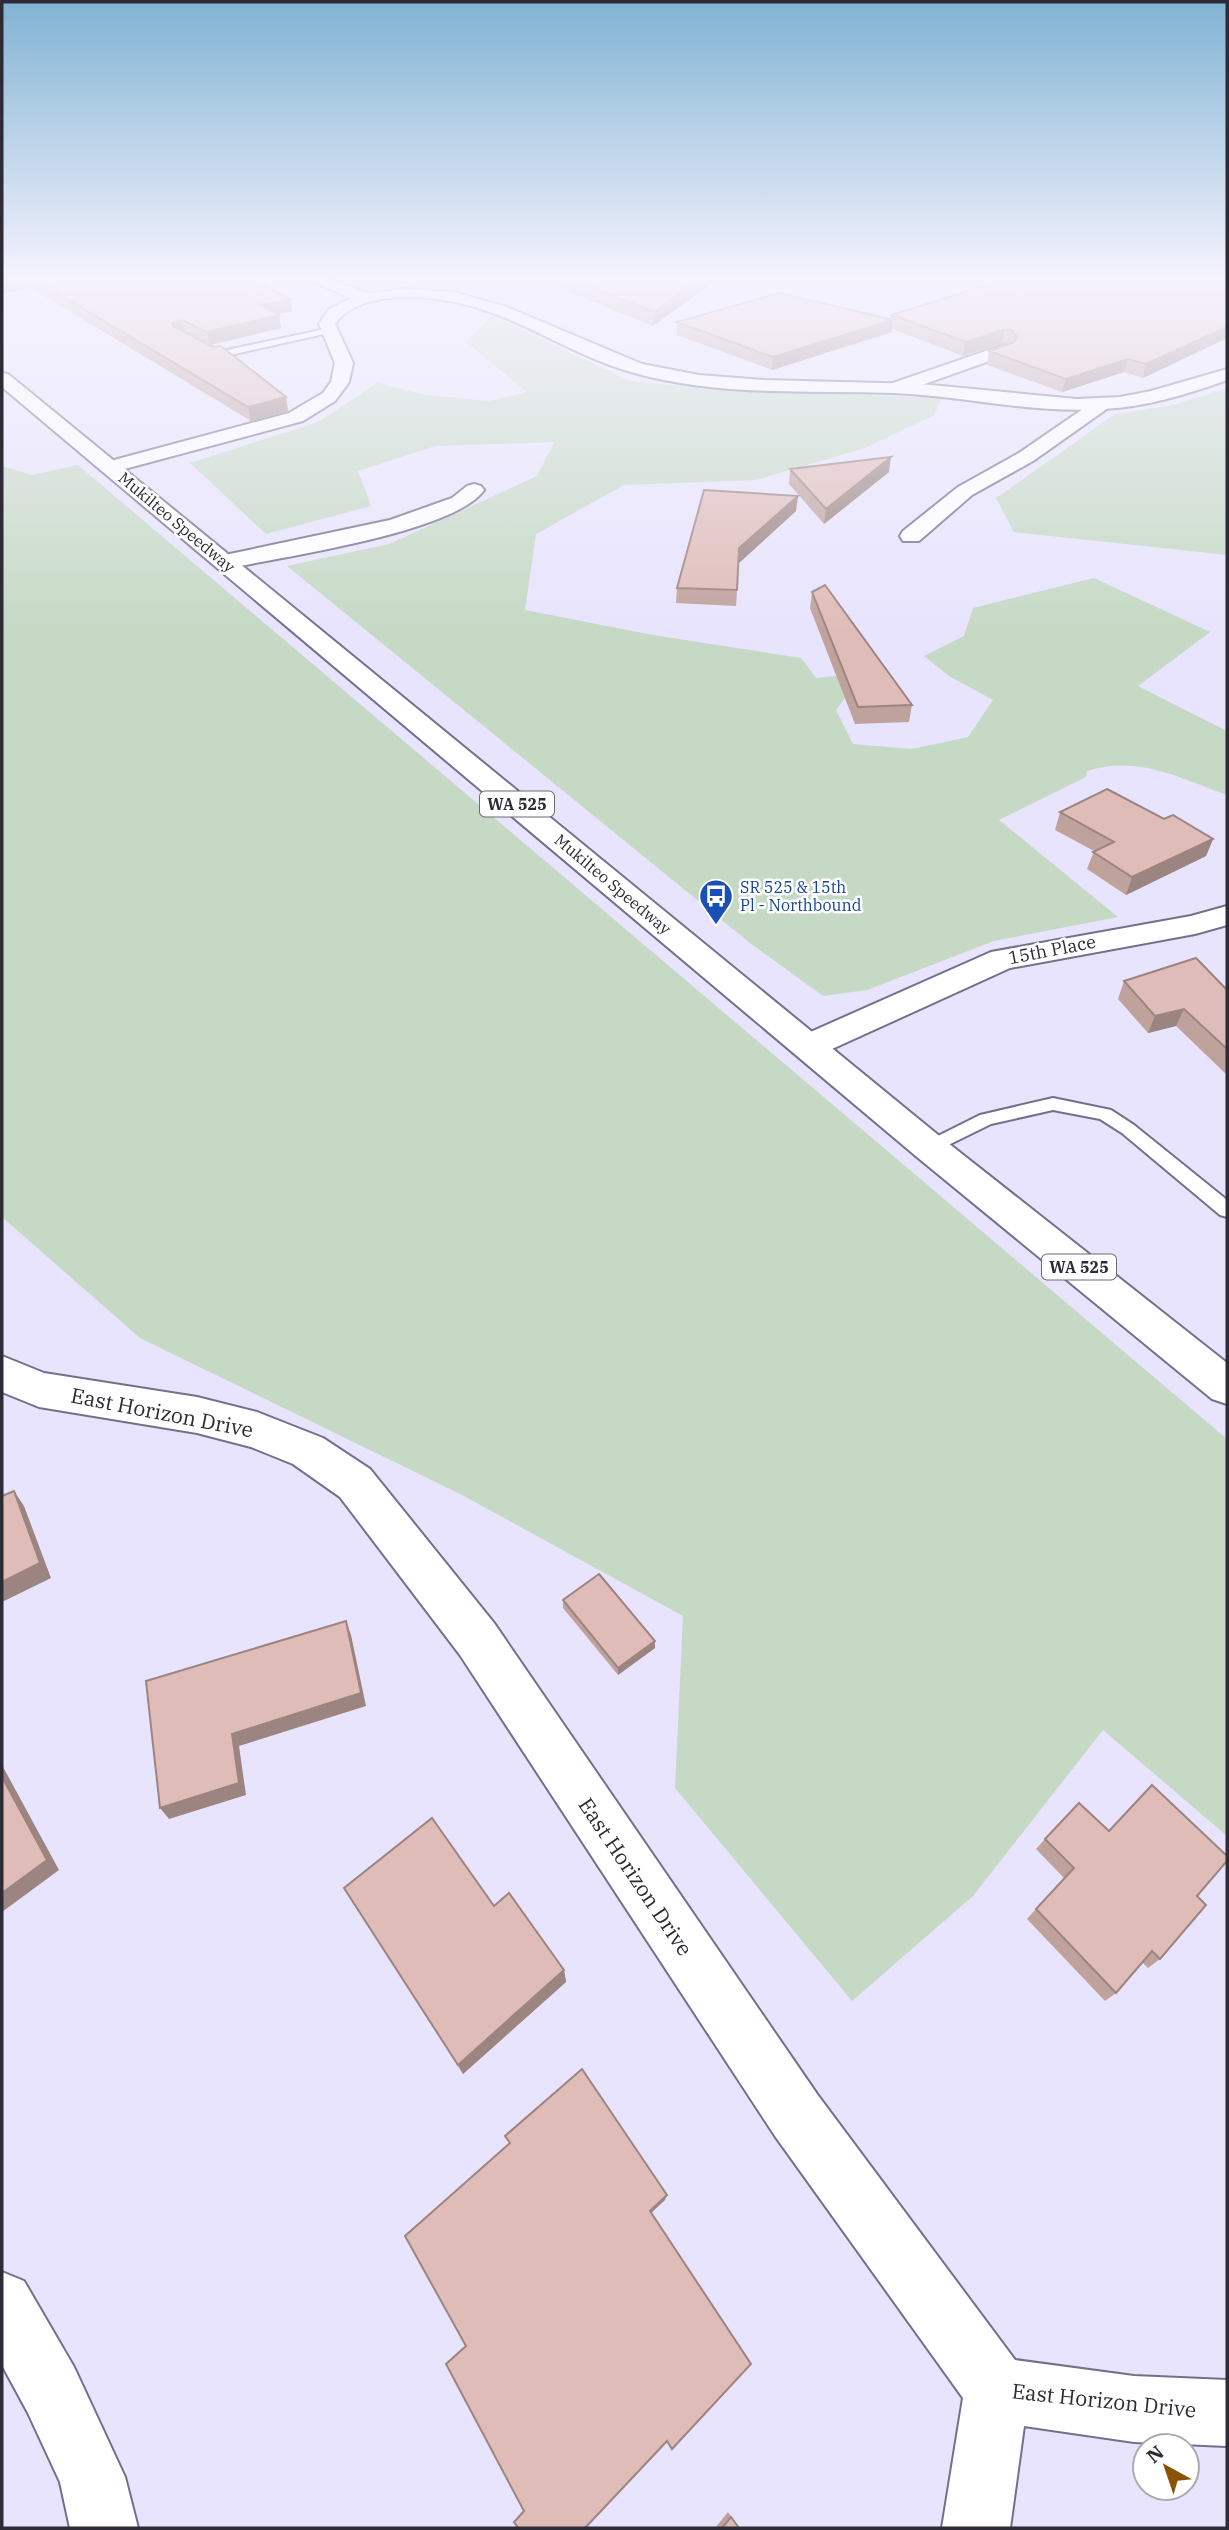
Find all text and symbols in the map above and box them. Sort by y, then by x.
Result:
street label: Mukilteo Speedway [115,467,240,577]
road number: WA 525 [480,792,554,817]
street label: Mukilteo Speedway [551,829,676,939]
bus stop icon: SR 525 & 15th Pl - Northbound [697,877,735,926]
place label: SR 525 & 15th Pl - Northbound [740,877,862,915]
street label: 15th Place [1006,930,1098,969]
road number: WA 525 [1042,1254,1116,1280]
street label: East Horizon Drive [69,1381,256,1443]
street label: East Horizon Drive [572,1792,699,1961]
street label: East Horizon Drive [1011,2376,1198,2424]
north arrow [1131,2432,1201,2502]
text: N [1142,2440,1169,2468]

